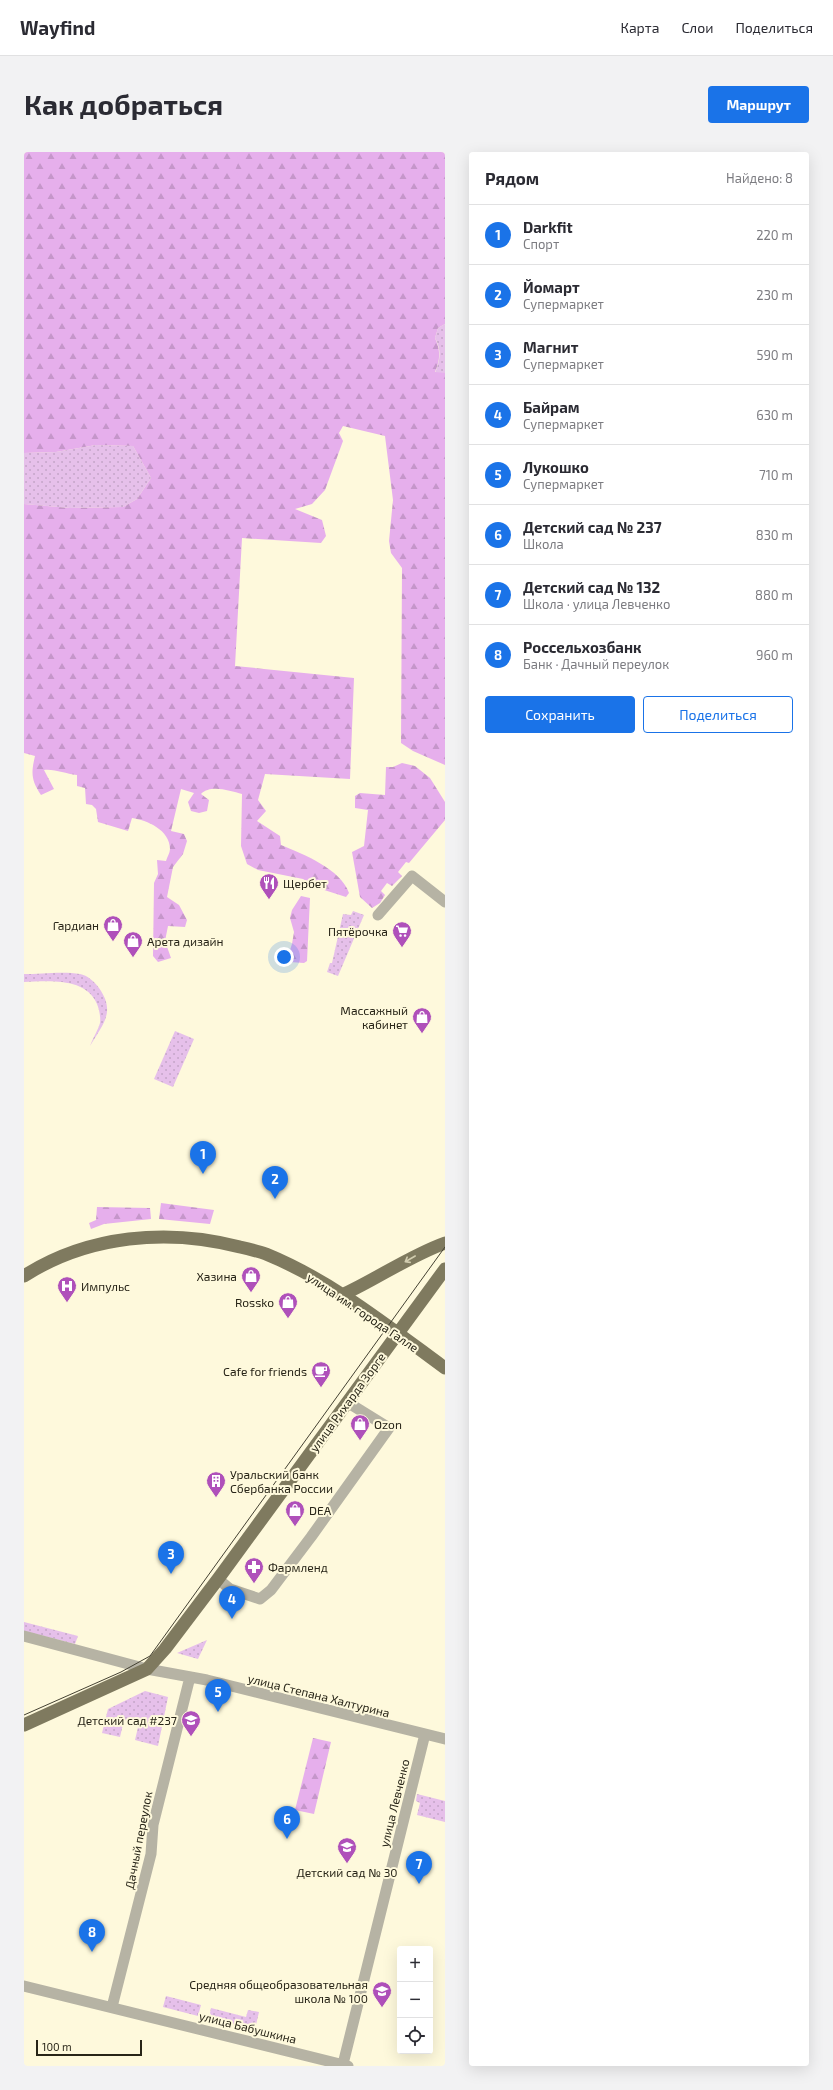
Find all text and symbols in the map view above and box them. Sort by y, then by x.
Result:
text: Wayfind [20,16,95,39]
text: Карта [620,19,659,36]
text: Слои [681,19,713,36]
text: Поделиться [735,19,813,36]
button: Маршрут [708,86,809,123]
text: Как добраться [24,87,223,121]
text: Рядом [485,168,539,188]
text: Найдено: 8 [726,170,793,186]
text: Darkfit [523,218,573,236]
text: 1 [495,227,501,243]
text: 220 m [756,227,793,243]
text: Спорт [523,236,559,252]
text: Йомарт [523,278,580,296]
text: 2 [494,287,502,303]
text: 230 m [756,287,793,303]
text: Супермаркет [523,296,604,312]
text: Магнит [523,338,578,356]
text: 3 [494,347,502,363]
text: 590 m [756,347,793,363]
text: Супермаркет [523,356,604,372]
text: Байрам [523,398,580,416]
text: 4 [494,407,502,423]
text: 630 m [756,407,793,423]
text: Супермаркет [523,416,604,432]
text: Лукошко [523,458,589,476]
text: 5 [494,467,502,483]
text: 710 m [759,467,793,483]
text: Супермаркет [523,476,604,492]
text: Детский сад № 237 [523,518,662,536]
text: 6 [494,527,502,543]
text: 830 m [756,527,793,543]
text: Школа [523,536,564,552]
text: Детский сад № 132 [523,578,660,596]
text: 7 [495,587,501,603]
text: 880 m [755,587,793,603]
text: Школа · улица Левченко [523,596,670,612]
text: Россельхозбанк [523,638,642,656]
text: 8 [494,647,502,663]
text: 960 m [756,647,793,663]
text: Банк · Дачный переулок [523,656,669,672]
button: Сохранить [485,696,635,733]
button: Поделиться [643,696,793,733]
restaurant icon: Щербет [258,872,280,900]
place label: Щербет [283,876,327,890]
shop icon: Гардиан [102,914,124,942]
place label: Гардиан [53,918,99,932]
supermarket icon: Пятёрочка [391,920,413,948]
place label: Пятёрочка [328,924,388,938]
shop icon: Арета дизайн [122,930,144,958]
place label: Арета дизайн [147,934,224,948]
your location [274,947,294,967]
place label: Массажный кабинет [340,1003,408,1031]
shop icon: Массажный кабинет [411,1006,433,1034]
pin: 1 [190,1141,216,1174]
pin: 2 [262,1166,288,1199]
one-way arrow [404,1256,416,1264]
shop icon: Хазина [240,1265,262,1293]
place label: Хазина [196,1269,237,1283]
street label: улица им. города Галле [304,1269,421,1355]
hospital icon: Импульс [56,1275,78,1303]
place label: Импульс [81,1279,130,1294]
shop icon: Rossko [277,1291,299,1319]
place label: Rossko [235,1295,274,1309]
street label: улица Рихарда Зорге [306,1350,388,1455]
cafe icon: Cafe for friends [310,1360,332,1388]
place label: Cafe for friends [223,1364,307,1378]
shop icon: Ozon [349,1413,371,1441]
place label: Ozon [374,1417,402,1431]
place label: Уральский банк Сбербанка России [230,1467,333,1495]
building icon: Уральский банк Сбербанка России [205,1470,227,1498]
shop icon: DEA [284,1499,306,1527]
place label: DEA [309,1503,332,1517]
pin: 3 [158,1541,184,1574]
pharmacy icon: Фармленд [243,1556,265,1584]
place label: Фармленд [268,1560,328,1574]
pin: 4 [219,1586,245,1619]
street label: улица Степана Халтурина [246,1671,391,1720]
pin: 5 [205,1679,231,1712]
school or university icon: Детский сад #237 [180,1709,202,1737]
place label: Детский сад #237 [78,1713,177,1727]
street label: улица Левченко [376,1757,413,1849]
street label: Дачный переулок [122,1789,155,1890]
pin: 6 [274,1806,300,1839]
school or university icon: Детский сад № 30 [336,1836,358,1864]
pin: 7 [406,1851,432,1884]
place label: Детский сад № 30 [296,1865,398,1879]
pin: 8 [79,1919,105,1952]
map controls [397,1946,433,2054]
button: + [397,1946,433,1982]
place label: Средняя общеобразовательная школа № 100 [189,1977,368,2005]
school or university icon: Средняя общеобразовательная школа № 100 [371,1980,393,2008]
button: − [397,1982,433,2018]
street label: улица Бабушкина [198,2008,298,2047]
button: locate [397,2018,433,2054]
scale bar [36,2038,142,2057]
text: 100 m [42,2040,72,2053]

